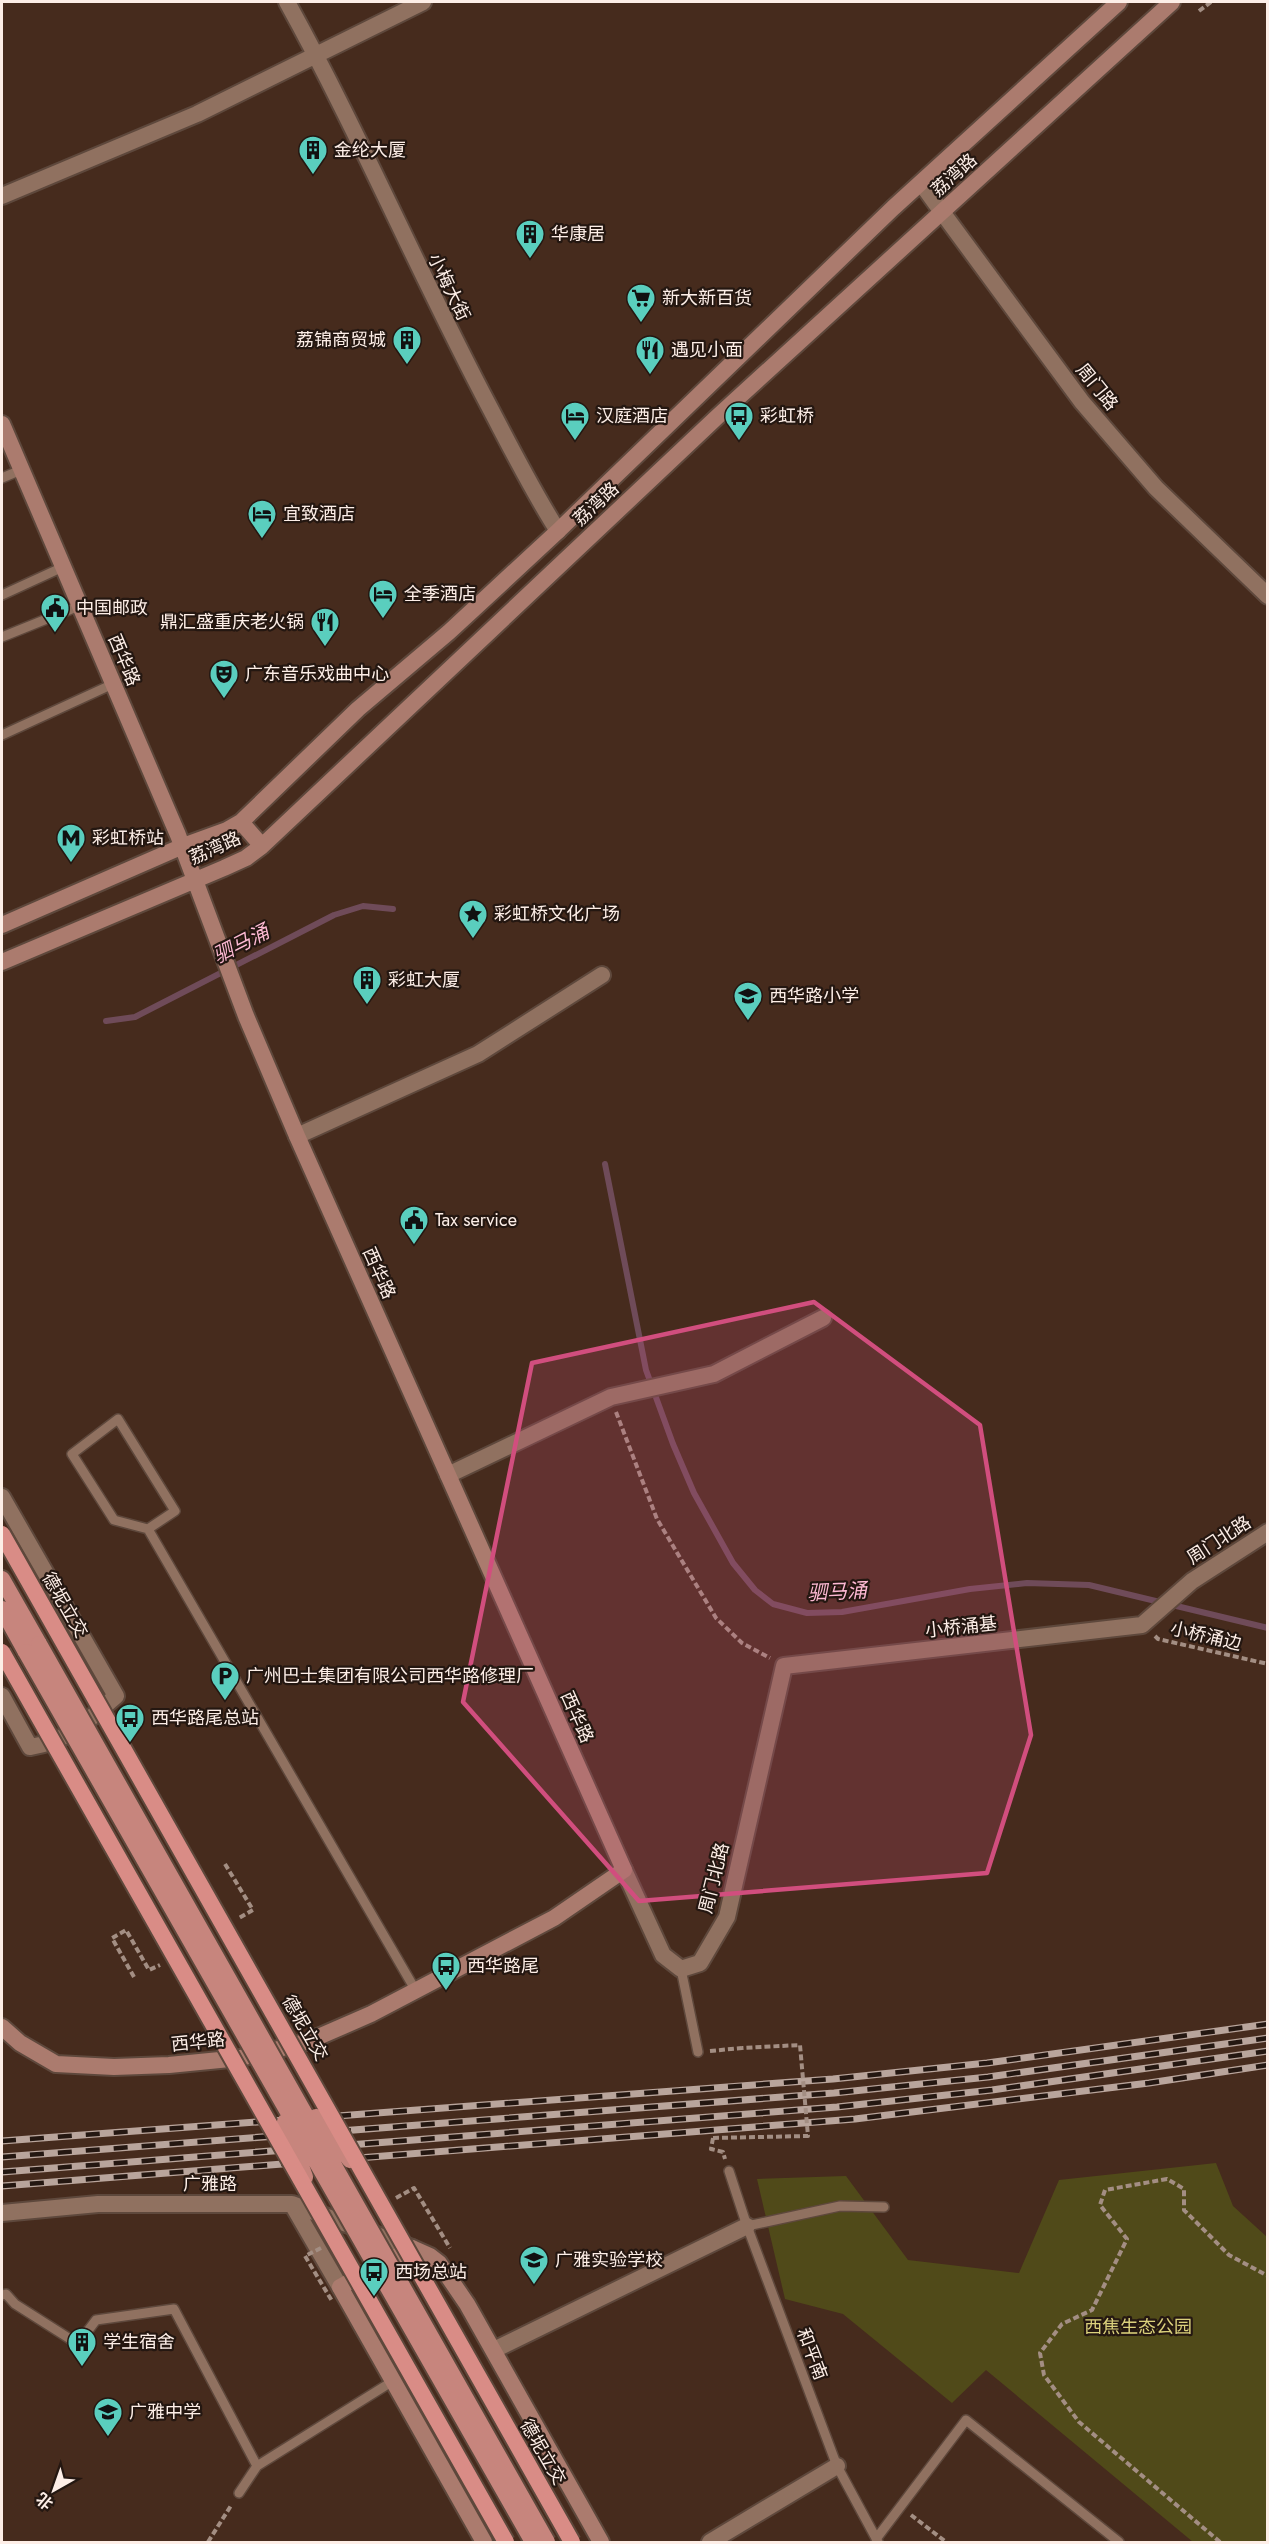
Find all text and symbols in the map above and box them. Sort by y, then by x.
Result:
building icon: 金纶大厦 [297,134,329,176]
place label: 金纶大厦 [334,137,406,163]
street label: 荔湾路 [925,147,983,203]
building icon: 华康居 [514,218,546,260]
place label: 华康居 [551,221,605,247]
street label: 小梅大街 [422,249,476,325]
supermarket icon: 新大新百货 [625,282,657,324]
place label: 新大新百货 [662,285,752,311]
building icon: 荔锦商贸城 [391,324,423,366]
place label: 荔锦商贸城 [296,327,386,353]
restaurant icon: 遇见小面 [634,334,666,376]
place label: 遇见小面 [671,337,743,363]
street label: 周门路 [1070,358,1124,416]
hotel icon: 汉庭酒店 [559,400,591,442]
bus stop icon: 彩虹桥 [723,400,755,442]
place label: 汉庭酒店 [596,403,668,429]
place label: 彩虹桥 [760,403,814,429]
street label: 荔湾路 [567,476,625,532]
hotel icon: 宜致酒店 [246,498,278,540]
place label: 宜致酒店 [283,501,355,527]
hotel icon: 全季酒店 [367,578,399,620]
place label: 全季酒店 [404,581,476,607]
public building icon: 中国邮政 [39,592,71,634]
place label: 中国邮政 [76,595,148,621]
restaurant icon: 鼎汇盛重庆老火锅 [309,606,341,648]
place label: 鼎汇盛重庆老火锅 [160,609,304,635]
street label: 西华路 [101,630,147,690]
theatre icon: 广东音乐戏曲中心 [208,658,240,700]
place label: 广东音乐戏曲中心 [245,661,389,687]
metro station icon: 彩虹桥站 [55,822,87,864]
place label: 彩虹桥站 [92,825,164,851]
street label: 荔湾路 [185,825,245,871]
place icon: 彩虹桥文化广场 [457,898,489,940]
place label: 彩虹桥文化广场 [494,901,620,927]
water label: 驷马涌 [208,917,276,971]
building icon: 彩虹大厦 [351,964,383,1006]
place label: 彩虹大厦 [388,967,460,993]
school or university icon: 西华路小学 [732,980,764,1022]
place label: 西华路小学 [769,983,859,1009]
public building icon: Tax service [398,1204,430,1246]
place label: Tax service [435,1207,517,1233]
street label: 西华路 [356,1243,402,1303]
street label: 周门北路 [1182,1509,1256,1571]
street label: 德坭立交 [36,1567,94,1643]
water label: 驷马涌 [806,1576,870,1608]
street label: 小桥涌基 [924,1610,998,1644]
street label: 小桥涌边 [1168,1615,1244,1657]
parking icon: 广州巴士集团有限公司西华路修理厂 [209,1660,241,1702]
place label: 广州巴士集团有限公司西华路修理厂 [246,1663,534,1689]
street label: 西华路 [554,1687,600,1747]
bus stop icon: 西华路尾总站 [114,1702,146,1744]
place label: 西华路尾总站 [151,1705,259,1731]
street label: 周门北路 [693,1840,735,1916]
bus stop icon: 西华路尾 [430,1950,462,1992]
place label: 西华路尾 [467,1953,539,1979]
street label: 德坭立交 [276,1990,334,2066]
street label: 西华路 [170,2026,226,2058]
street label: 广雅路 [183,2171,237,2197]
school or university icon: 广雅实验学校 [518,2244,550,2286]
place label: 广雅实验学校 [555,2247,663,2273]
bus stop icon: 西场总站 [358,2256,390,2298]
place label: 西场总站 [395,2259,467,2285]
park label: 西焦生态公园 [1084,2314,1192,2340]
street label: 和平南 [790,2324,834,2384]
building icon: 学生宿舍 [66,2326,98,2368]
place label: 学生宿舍 [103,2329,175,2355]
school or university icon: 广雅中学 [92,2396,124,2438]
place label: 广雅中学 [129,2399,201,2425]
street label: 德坭立交 [514,2414,572,2490]
north arrow [24,2460,84,2520]
text: 北 [31,2487,58,2515]

